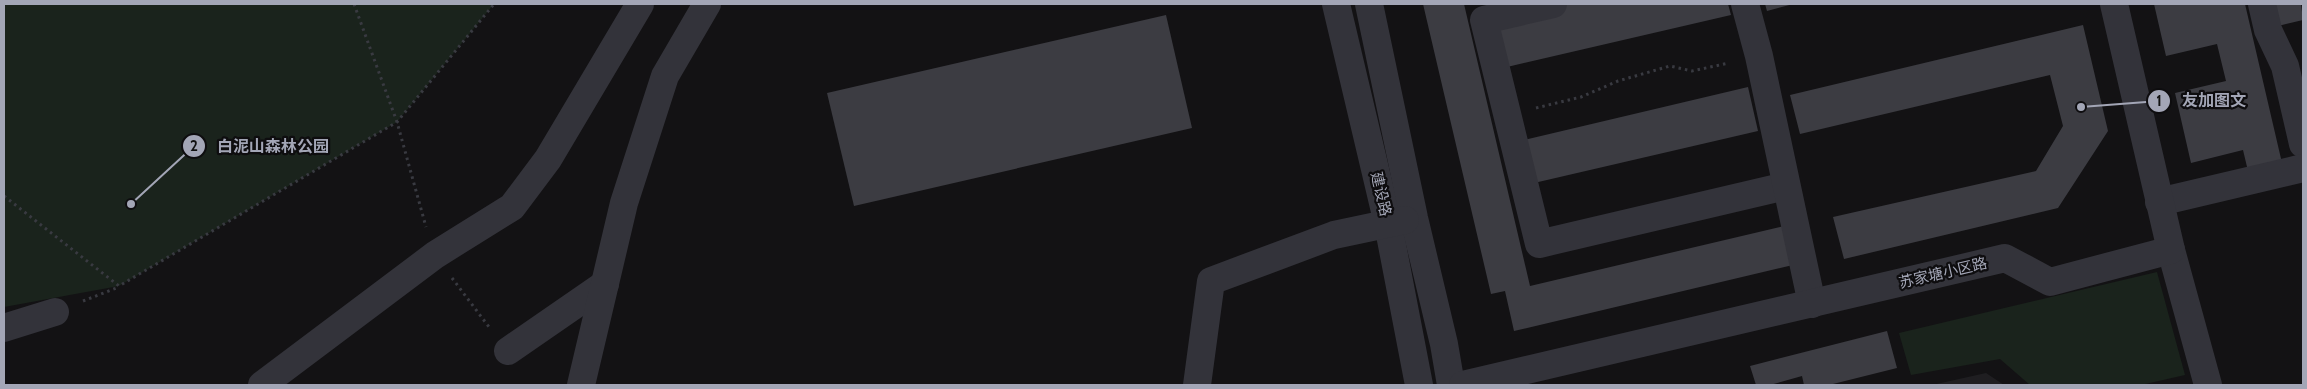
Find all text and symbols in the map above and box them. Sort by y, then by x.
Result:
callout: 友加图文 [2147,85,2256,116]
text: 友加图文 [2182,91,2246,110]
text: 1 [2156,92,2162,110]
callout: 白泥山森林公园 [182,131,339,162]
text: 2 [190,137,198,155]
text: 白泥山森林公园 [217,137,329,156]
street label: 建设路 [1367,170,1395,218]
street label: 苏家塘小区路 [1897,254,1989,292]

